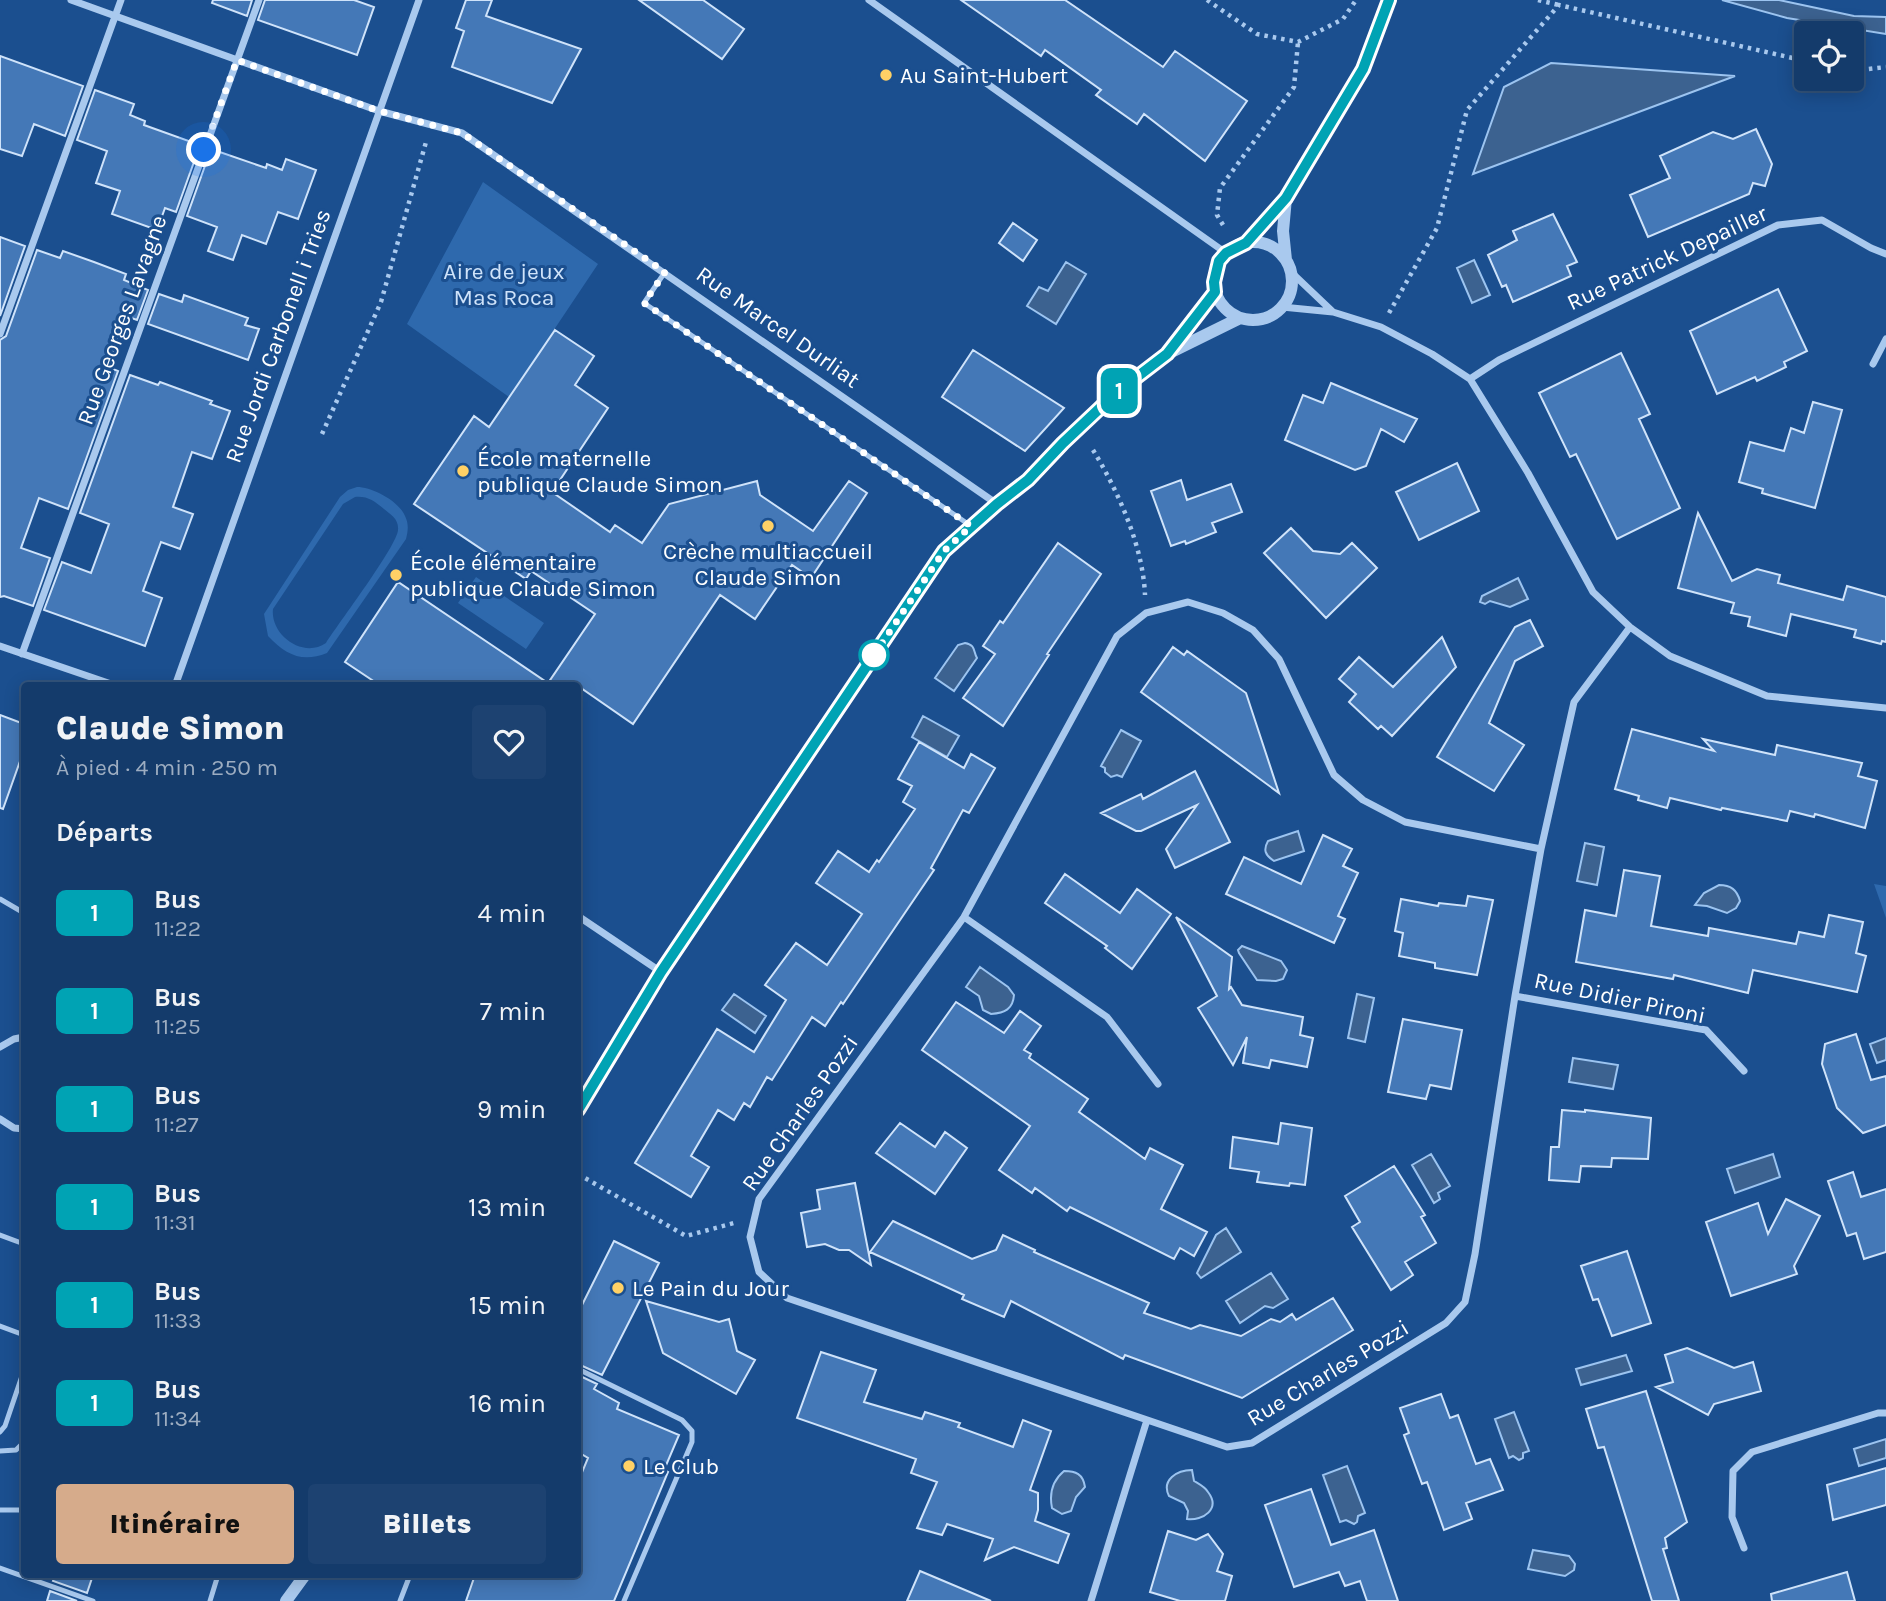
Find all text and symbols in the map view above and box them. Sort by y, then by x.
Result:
map controls [1794,21,1864,91]
button: locate [1794,21,1864,91]
place label: Au Saint-Hubert [900,62,1069,89]
marker: Au Saint-Hubert [878,67,894,83]
your location [186,132,221,167]
street label: Rue Patrick Depailler [1563,199,1772,316]
street label: Rue Jordi Carbonell i Tries [219,206,337,466]
street label: Rue Georges Lavagne [72,212,172,428]
park label: Aire de jeux Mas Roca [443,258,565,311]
street label: Rue Marcel Durliat [691,260,865,394]
line badge: 1 [1096,368,1142,414]
text: 1 [1115,377,1123,405]
place label: École maternelle publique Claude Simon [477,445,723,498]
marker: École maternelle publique Claude Simon [455,463,471,479]
marker: Crèche multiaccueil Claude Simon [760,518,776,534]
place label: Crèche multiaccueil Claude Simon [663,538,873,591]
place label: École élémentaire publique Claude Simon [410,549,656,602]
marker: École élémentaire publique Claude Simon [388,567,404,583]
unlabelled marker [859,640,889,670]
button: heart [472,705,546,779]
text: Claude Simon [56,709,285,747]
text: À pied · 4 min · 250 m [56,754,278,781]
text: Départs [56,817,153,848]
text: Bus [154,884,201,915]
text: 4 min [478,898,546,929]
text: 1 [90,899,99,927]
text: 11:22 [154,915,201,942]
street label: Rue Didier Pironi [1532,967,1708,1029]
text: Bus [154,982,201,1013]
text: 7 min [480,996,546,1027]
text: 1 [90,997,99,1025]
text: 11:25 [154,1013,201,1040]
street label: Rue Charles Pozzi [736,1030,864,1196]
text: Bus [154,1080,201,1111]
text: 9 min [477,1094,546,1125]
text: 1 [90,1095,99,1123]
text: 11:27 [154,1111,199,1138]
text: Bus [154,1178,201,1209]
text: 13 min [468,1192,546,1223]
text: 1 [90,1193,99,1221]
text: 11:31 [154,1209,196,1236]
place label: Le Pain du Jour [632,1275,789,1302]
text: Bus [154,1276,201,1307]
marker: Le Pain du Jour [610,1280,626,1296]
text: 15 min [469,1290,546,1321]
text: 1 [90,1291,99,1319]
text: 11:33 [154,1307,202,1334]
street label: Rue Charles Pozzi [1242,1314,1414,1432]
text: Bus [154,1374,201,1405]
text: 16 min [469,1388,546,1419]
text: 1 [90,1389,99,1417]
text: 11:34 [154,1405,201,1432]
place label: Le Club [643,1453,719,1480]
marker: Le Club [621,1458,637,1474]
button: Itinéraire [56,1484,294,1564]
button: Billets [308,1484,546,1564]

